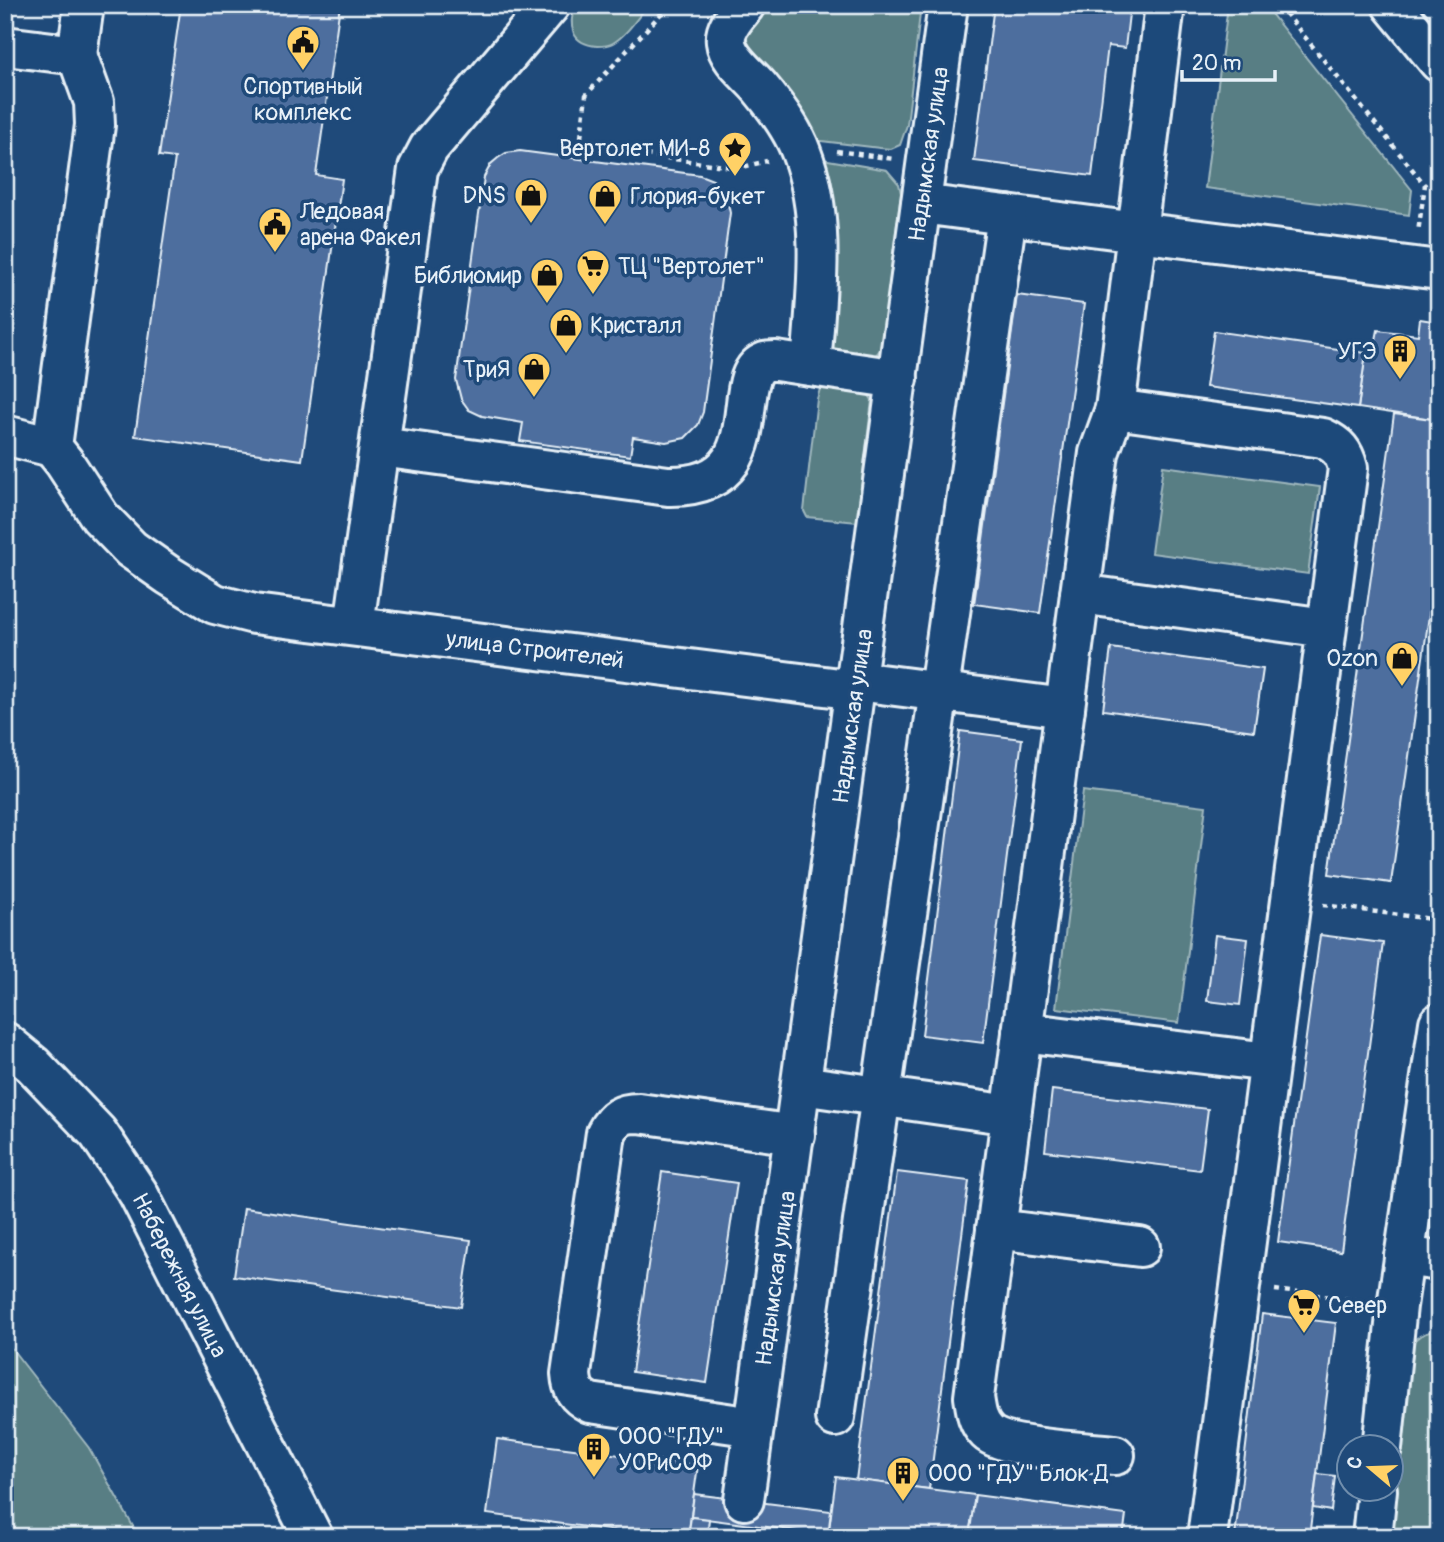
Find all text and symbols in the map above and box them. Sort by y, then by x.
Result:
public building icon: Спортивный комплекс [284,23,322,72]
scale bar [1182,38,1274,82]
text: 20 m [1192,50,1241,77]
street label: Надымская улица [902,65,955,243]
place label: Спортивный комплекс [243,72,363,127]
place icon: Вертолет МИ-8 [716,129,754,178]
place label: Вертолет МИ-8 [559,134,710,163]
shop icon: DNS [512,176,550,225]
shop icon: Глория-букет [586,177,624,226]
place label: DNS [463,181,506,210]
place label: Глория-букет [630,182,765,211]
place label: Ледовая арена Факел [299,197,421,252]
public building icon: Ледовая арена Факел [256,205,294,254]
supermarket icon: ТЦ "Вертолет" [574,247,612,296]
place label: ТЦ "Вертолет" [618,252,765,281]
shop icon: Библиомир [528,256,566,305]
place label: Библиомир [414,261,522,290]
shop icon: Кристалл [547,306,585,355]
place label: Кристалл [590,311,682,340]
building icon: УГЭ [1381,332,1419,381]
place label: УГЭ [1337,337,1376,366]
shop icon: ТриЯ [515,350,553,399]
place label: ТриЯ [463,355,510,384]
street label: улица Строителей [443,624,625,675]
street label: Надымская улица [826,627,879,805]
shop icon: Ozon [1383,639,1421,688]
place label: Ozon [1326,644,1378,673]
street label: Набережная улица [125,1188,234,1363]
street label: Надымская улица [749,1189,802,1367]
supermarket icon: Север [1285,1286,1323,1335]
place label: Север [1328,1291,1387,1320]
place label: ООО "ГДУ" УОРиСОФ [618,1422,724,1477]
building icon: ООО "ГДУ" УОРиСОФ [575,1430,613,1479]
north arrow [1336,1434,1406,1504]
text: С [1342,1453,1368,1472]
building icon: ООО "ГДУ" Блок Д [884,1454,922,1503]
place label: ООО "ГДУ" Блок Д [928,1459,1109,1488]

